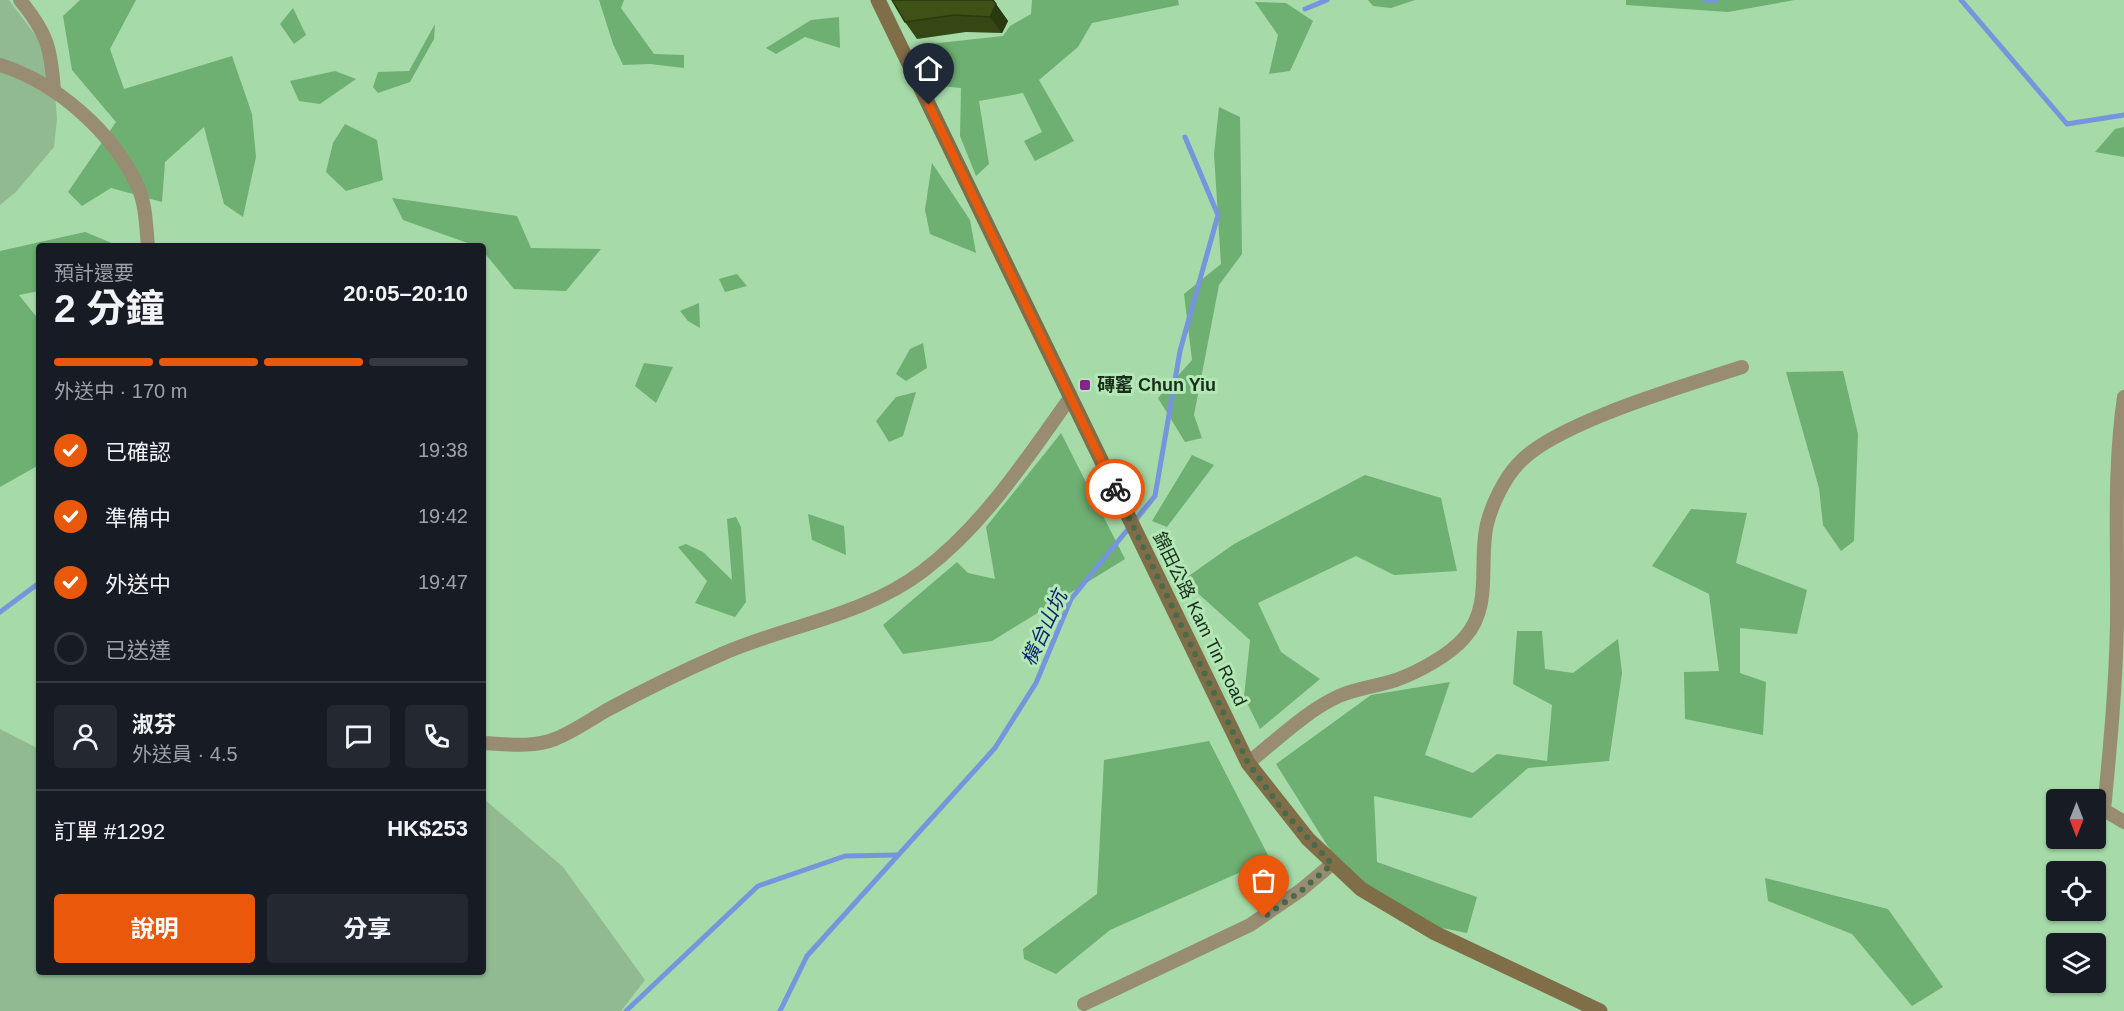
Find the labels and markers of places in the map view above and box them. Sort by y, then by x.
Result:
pin [903,43,954,105]
place label: 磚窰 Chun Yiu [1097,374,1216,395]
marker: 磚窰 Chun Yiu [1078,378,1092,392]
pin [1238,855,1289,917]

